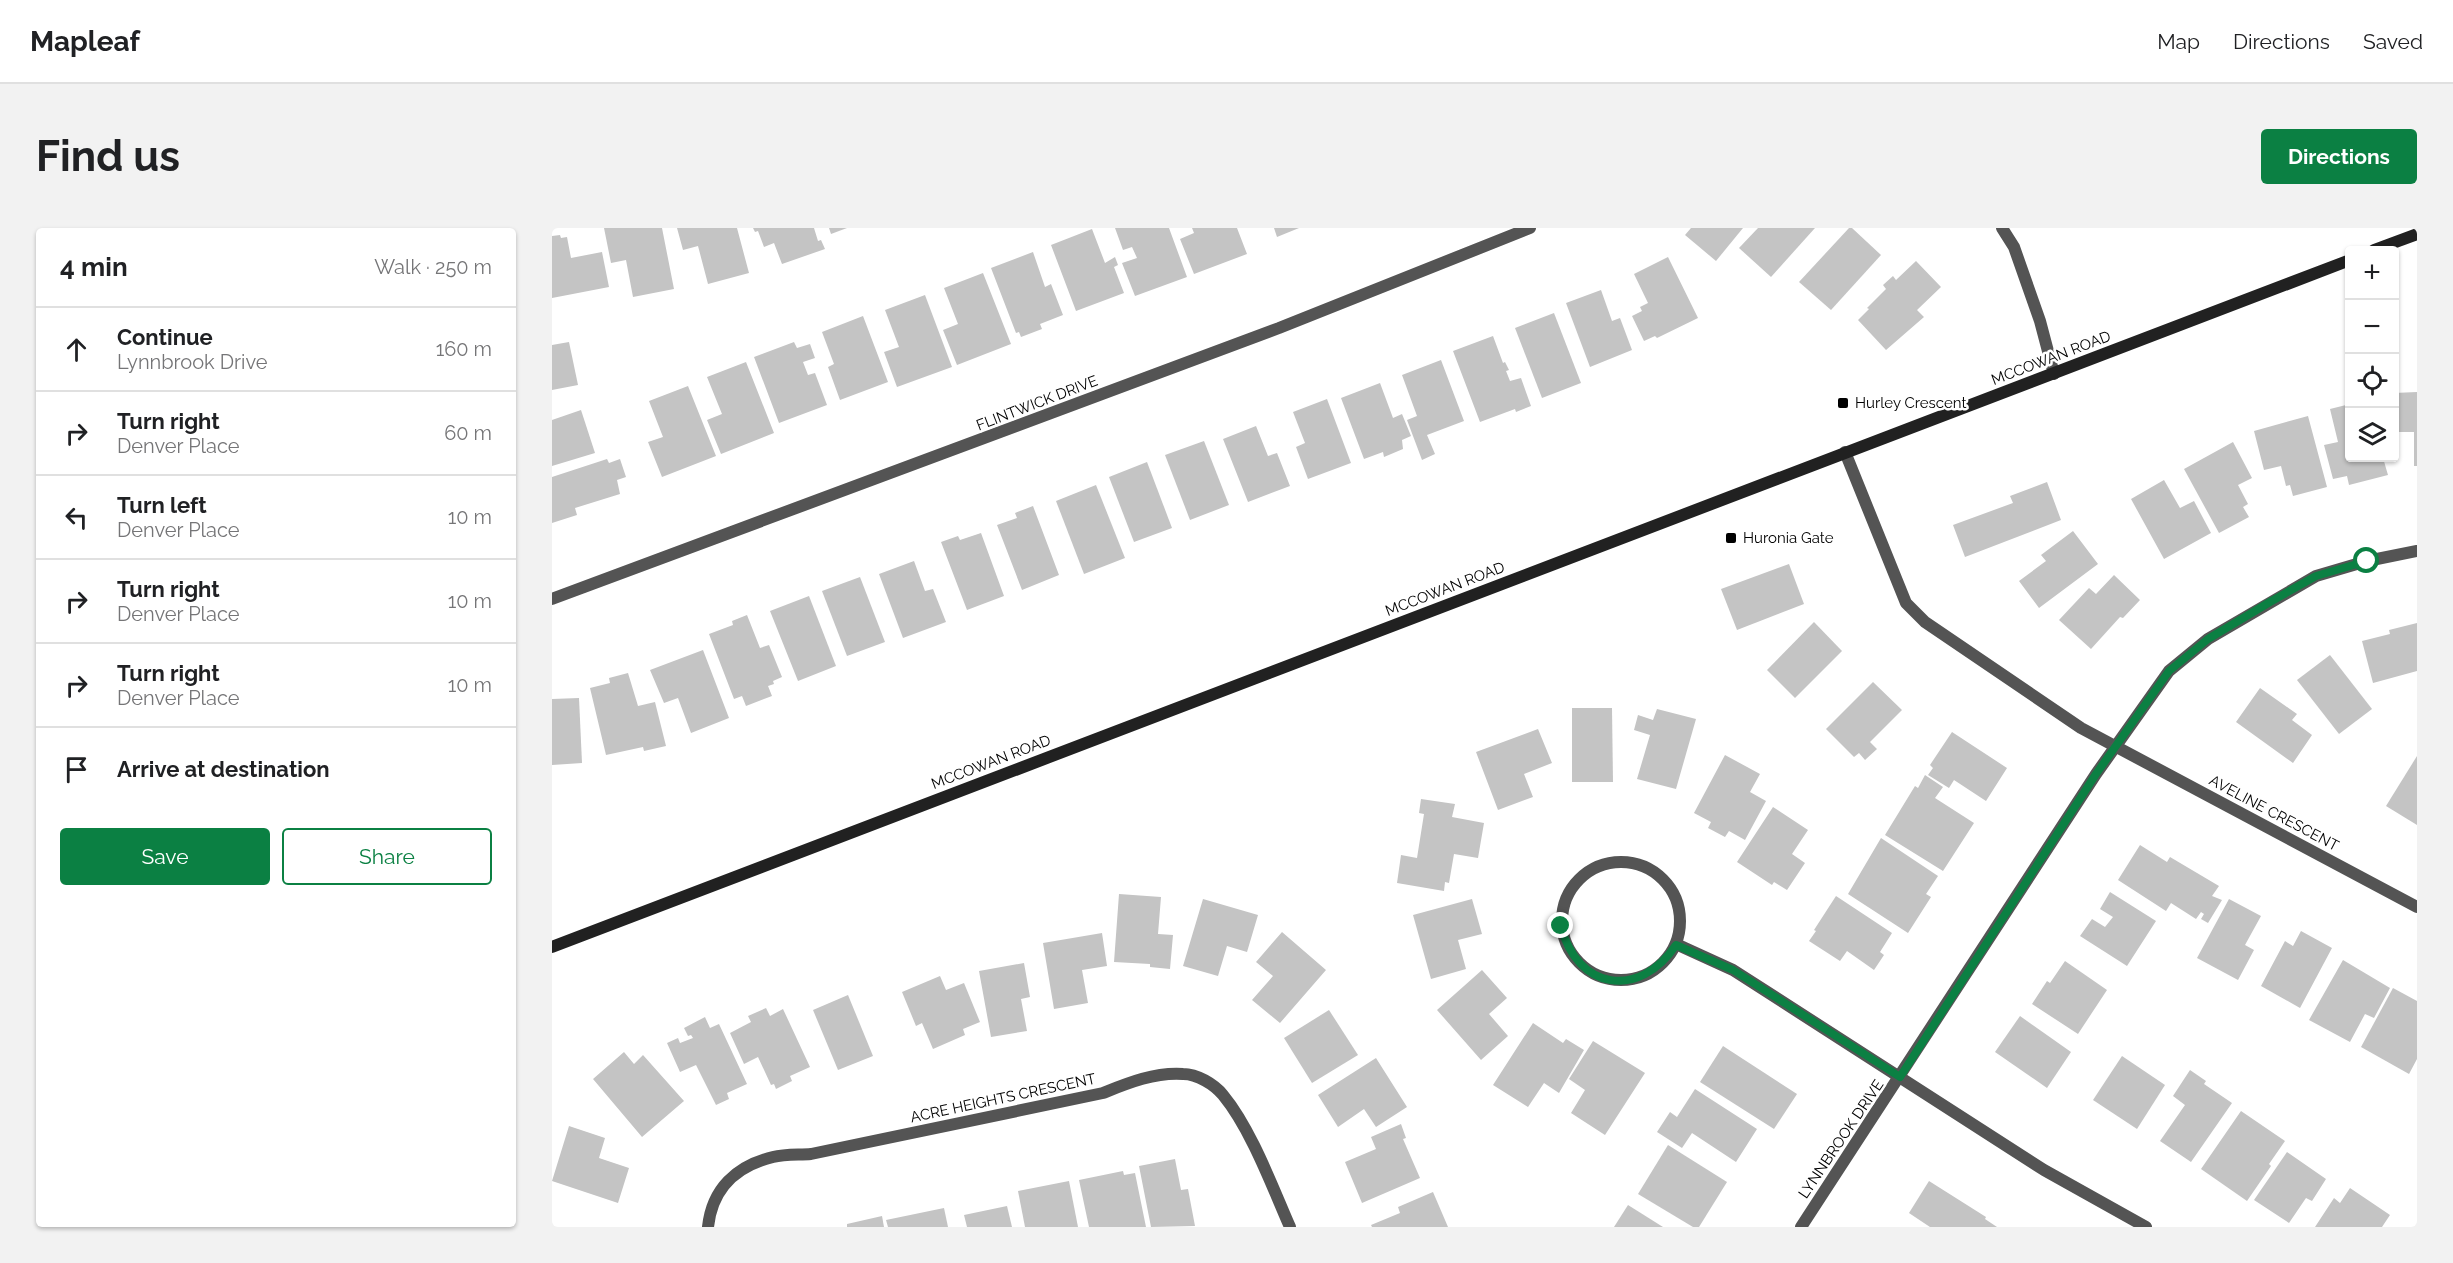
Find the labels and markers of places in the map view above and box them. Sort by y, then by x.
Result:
place label: Hurley Crescent [1855,394,1966,412]
marker: Hurley Crescent [1836,396,1850,410]
place label: Huronia Gate [1743,529,1834,547]
marker: Huronia Gate [1724,531,1738,545]

